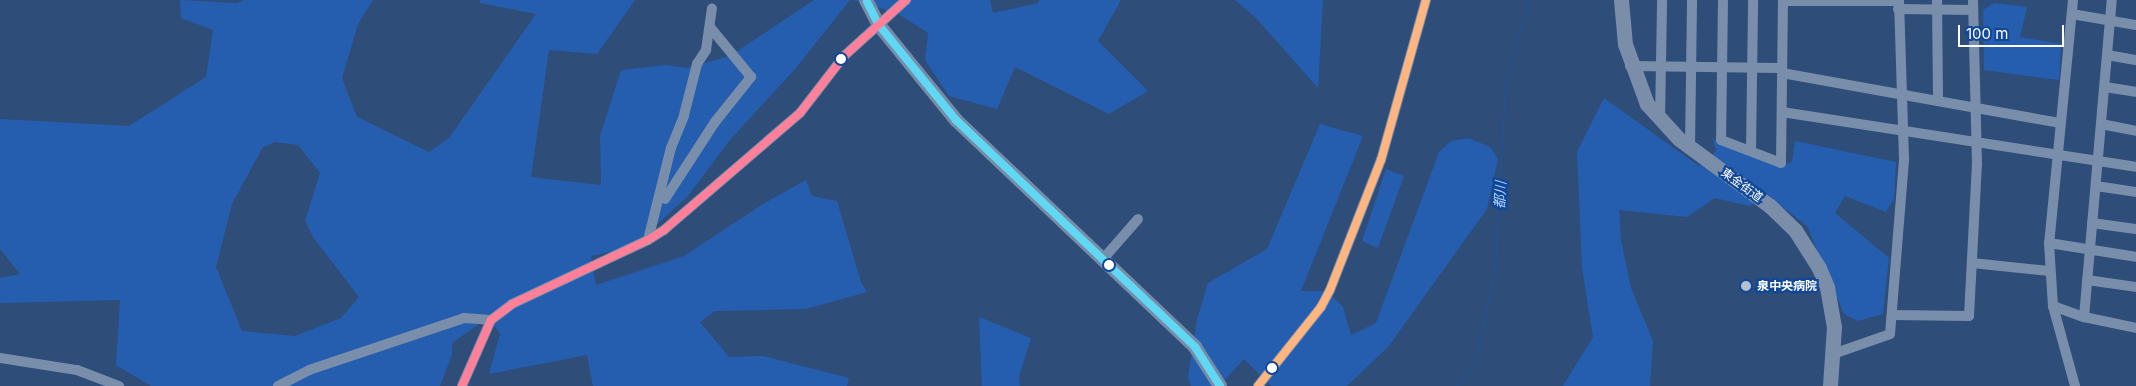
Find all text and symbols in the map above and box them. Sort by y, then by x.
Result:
scale bar [1961,15,2067,47]
text: 100 m [1966,24,2008,43]
unlabelled marker [836,54,846,64]
street label: 東金街道 [1718,165,1766,205]
water label: 都川 [1491,181,1509,209]
unlabelled marker [1104,260,1114,270]
marker: 泉中央病院 [1739,279,1753,293]
place label: 泉中央病院 [1757,279,1817,293]
unlabelled marker [1267,363,1277,373]

